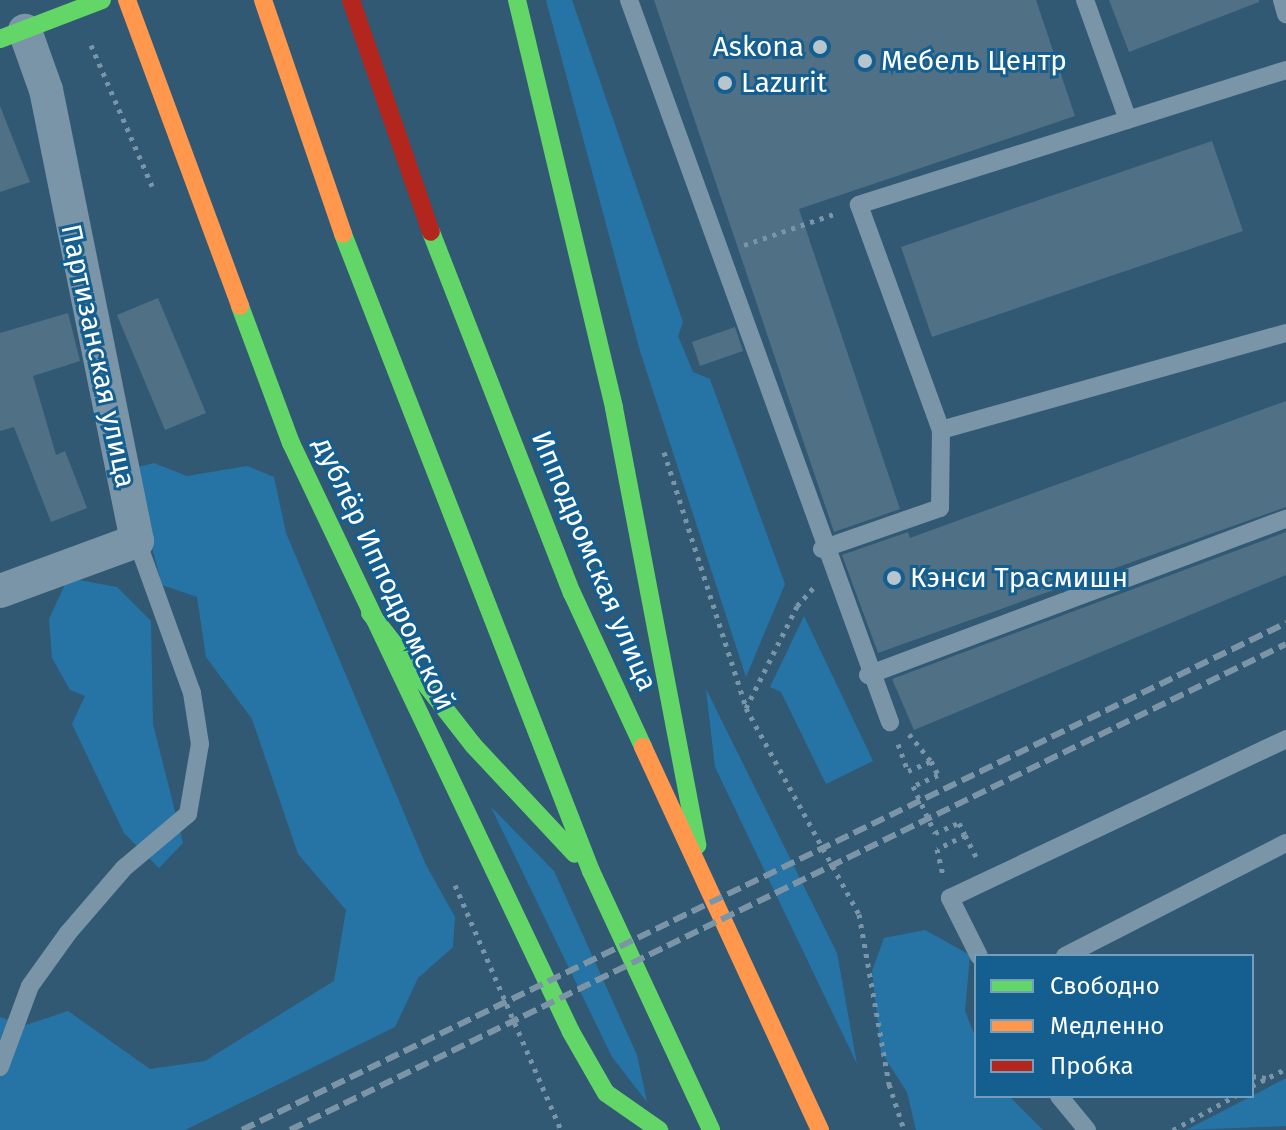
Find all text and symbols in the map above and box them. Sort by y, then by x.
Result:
place label: Askona [713,30,804,64]
marker: Askona [811,38,829,56]
place label: Мебель Центр [881,44,1067,78]
marker: Мебель Центр [856,52,874,70]
place label: Lazurit [741,66,827,100]
marker: Lazurit [716,74,734,92]
street label: Партизанская улица [54,221,142,491]
street label: Ипподромская улица [524,426,664,696]
street label: дублёр Ипподромской [306,432,462,716]
place label: Кэнси Трасмишн [910,561,1128,595]
marker: Кэнси Трасмишн [885,569,903,587]
legend [974,954,1254,1098]
text: Свободно [1050,972,1160,1000]
text: Медленно [1050,1012,1164,1040]
text: Пробка [1050,1052,1134,1080]

